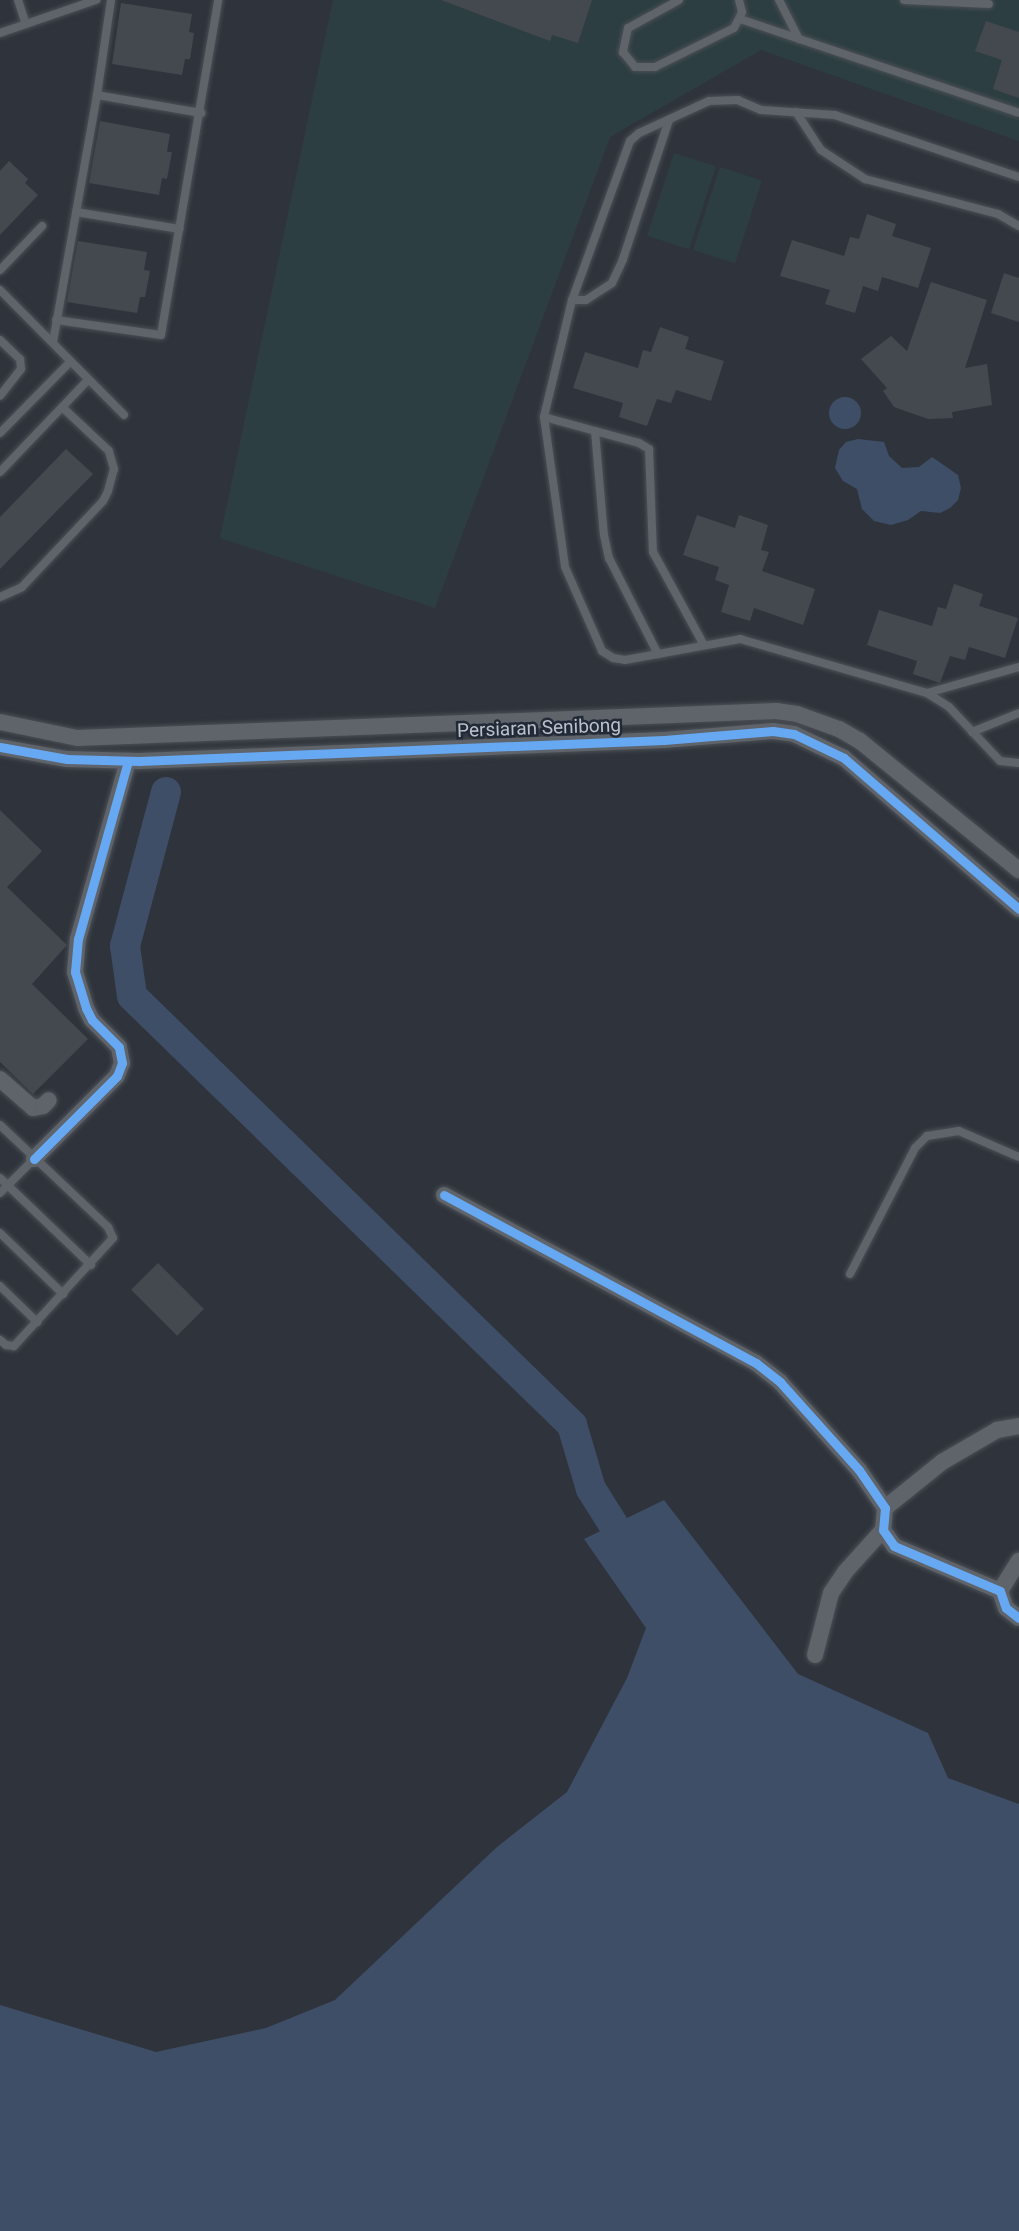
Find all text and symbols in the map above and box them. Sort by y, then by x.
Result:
street label: Persiaran Senibong [457,714,621,742]

